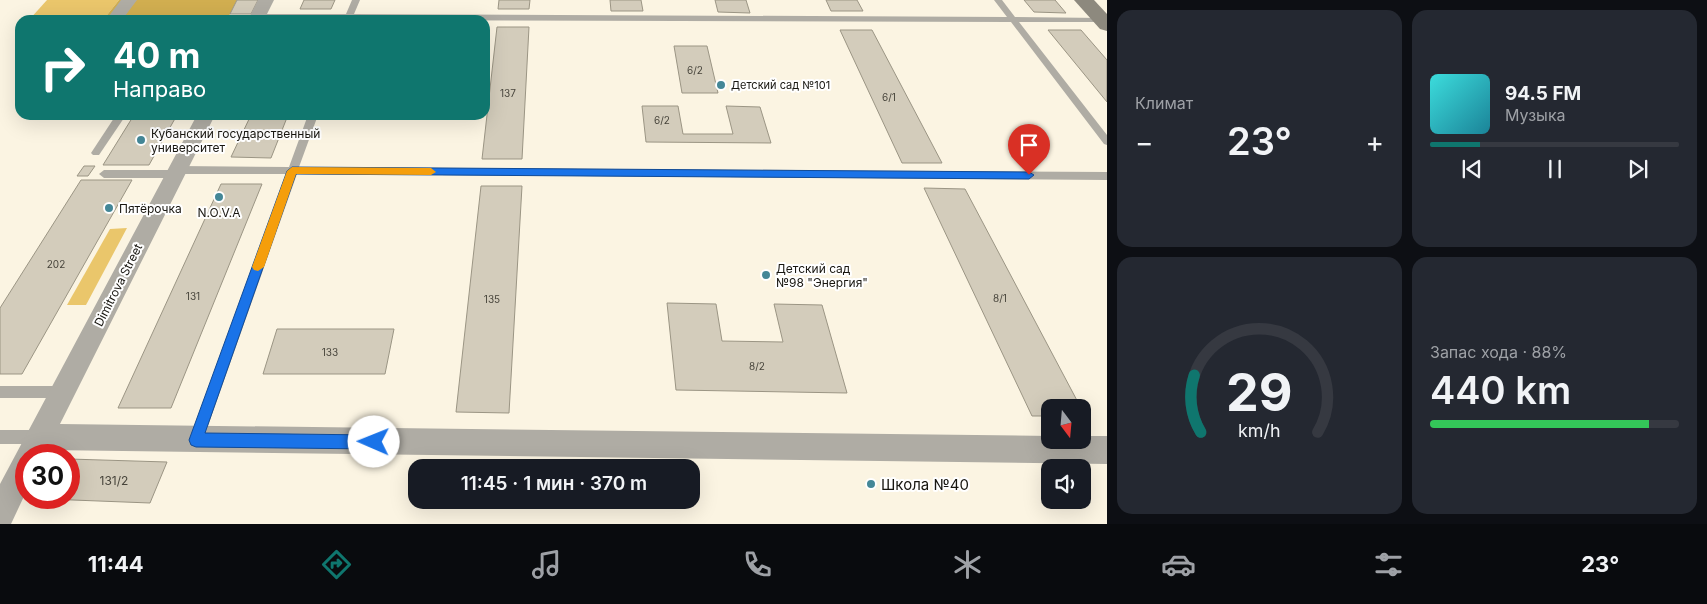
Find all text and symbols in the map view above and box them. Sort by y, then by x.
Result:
text: 40 m [113,34,201,76]
icon: right [30,35,95,100]
house number: 6/2 [687,64,703,76]
text: Направо [113,76,206,102]
place label: Детский сад №101 [731,78,830,92]
marker: Детский сад №101 [715,79,727,91]
text: 94.5 FM [1505,82,1581,105]
house number: 137 [500,87,516,99]
house number: 6/1 [882,91,896,103]
text: Климат [1135,93,1193,113]
text: Музыка [1505,105,1566,125]
house number: 6/2 [654,114,670,126]
text: 23° [1227,118,1292,164]
pin [1008,124,1050,175]
text: − [1135,125,1154,159]
text: + [1365,125,1384,159]
place label: Кубанский государственный университет [151,126,320,155]
icon: arrive [1015,131,1043,159]
marker: Кубанский государственный университет [135,134,147,146]
icon: previous [1458,155,1486,183]
icon: pause [1541,155,1569,183]
icon: next [1624,155,1652,183]
marker: N.O.V.A [213,191,225,203]
place label: Пятёрочка [119,201,182,216]
marker: Пятёрочка [103,202,115,214]
place label: N.O.V.A [198,205,240,220]
street label: Dimitrova Street [91,241,145,329]
house number: 202 [47,258,65,270]
place label: Детский сад №98 "Энергия" [776,261,868,290]
marker: Детский сад №98 "Энергия" [760,269,772,281]
house number: 131 [186,290,200,302]
house number: 8/1 [993,292,1007,304]
house number: 135 [484,293,500,305]
text: Запас хода · 88% [1430,342,1567,362]
house number: 133 [322,346,338,358]
house number: 8/2 [749,360,765,372]
text: 29 [1226,361,1293,424]
text: 440 km [1430,367,1571,413]
north arrow [1041,399,1091,449]
map controls [1041,399,1091,509]
position arrow [347,415,399,467]
text: km/h [1238,420,1281,441]
speed limit sign: 30 [15,444,80,509]
button: sound [1041,459,1091,509]
text: 11:45 · 1 мин · 370 m [461,472,647,495]
house number: 131/2 [100,473,128,488]
place label: Школа №40 [881,475,969,494]
marker: Школа №40 [865,478,877,490]
icon: directions [319,547,354,582]
icon: music [529,547,564,582]
icon: phone [740,547,775,582]
icon: climate [950,547,985,582]
icon: car [1161,547,1196,582]
icon: filters [1371,547,1406,582]
text: 11:44 [88,551,144,577]
text: 23° [1581,551,1619,577]

